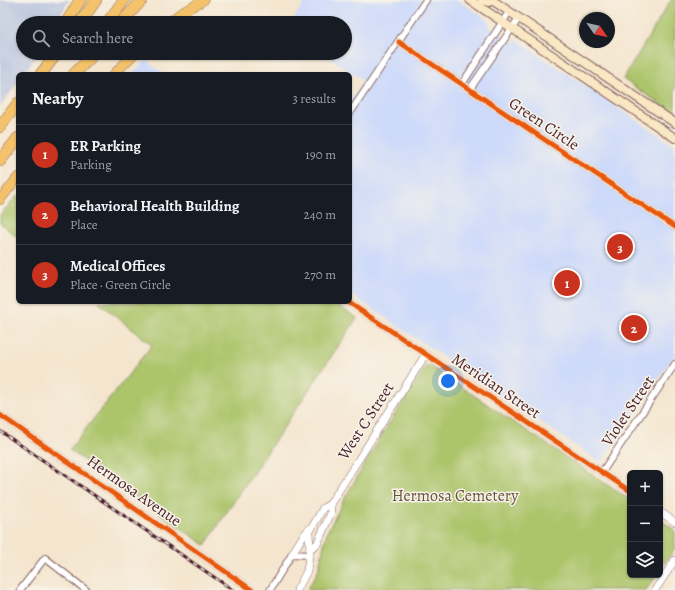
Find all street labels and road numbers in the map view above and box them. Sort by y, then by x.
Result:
street label: Green Circle [504,92,584,156]
street label: Meridian Street [447,348,545,424]
street label: Violet Street [596,371,660,451]
street label: West C Street [332,378,399,465]
street label: Hermosa Avenue [82,450,186,532]

